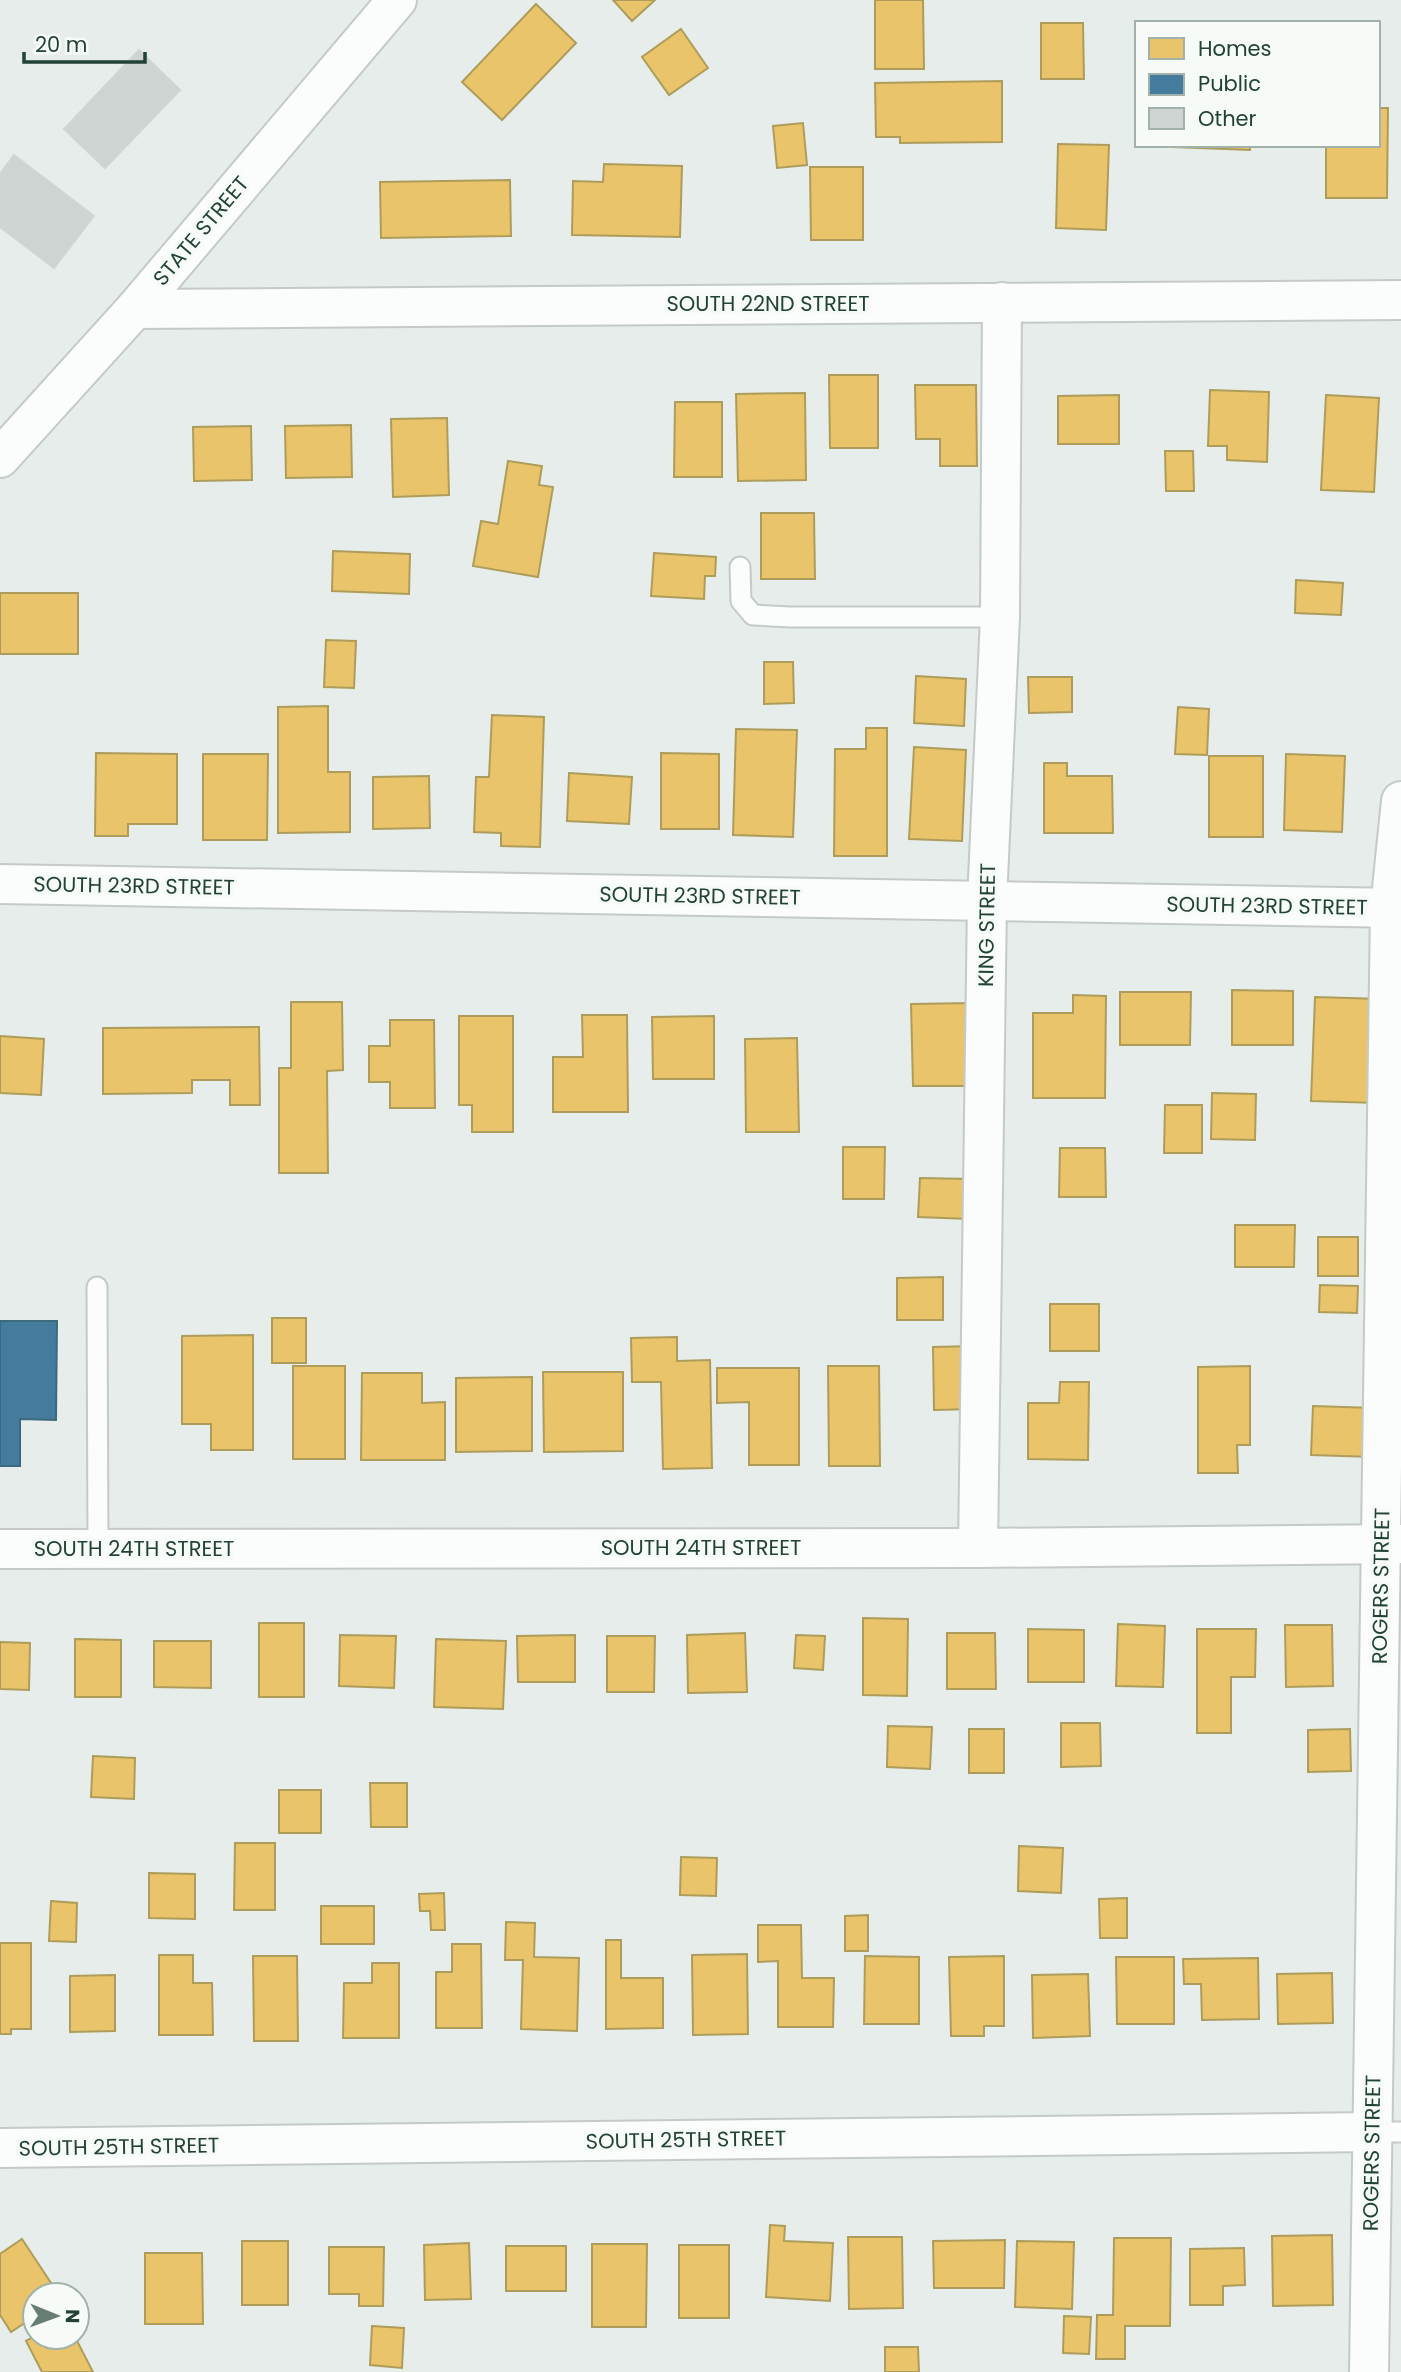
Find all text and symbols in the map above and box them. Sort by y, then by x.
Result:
scale bar [24,21,145,65]
legend [1135,21,1380,147]
text: 20 m [35,30,88,59]
text: Homes [1198,34,1272,63]
text: Public [1198,69,1261,98]
text: Other [1198,104,1257,133]
street label: STATE STREET [146,170,255,292]
street label: SOUTH 22ND STREET [666,289,870,318]
street label: KING STREET [971,863,1002,987]
street label: SOUTH 23RD STREET [33,869,235,902]
street label: SOUTH 23RD STREET [599,879,801,912]
street label: SOUTH 23RD STREET [1166,889,1368,922]
street label: ROGERS STREET [1365,1508,1396,1664]
street label: SOUTH 24TH STREET [601,1533,801,1562]
street label: SOUTH 24TH STREET [34,1534,234,1563]
street label: ROGERS STREET [1356,2075,1387,2231]
street label: SOUTH 25TH STREET [585,2123,787,2156]
street label: SOUTH 25TH STREET [18,2130,220,2163]
north arrow [21,2281,91,2351]
text: N [59,2309,86,2324]

